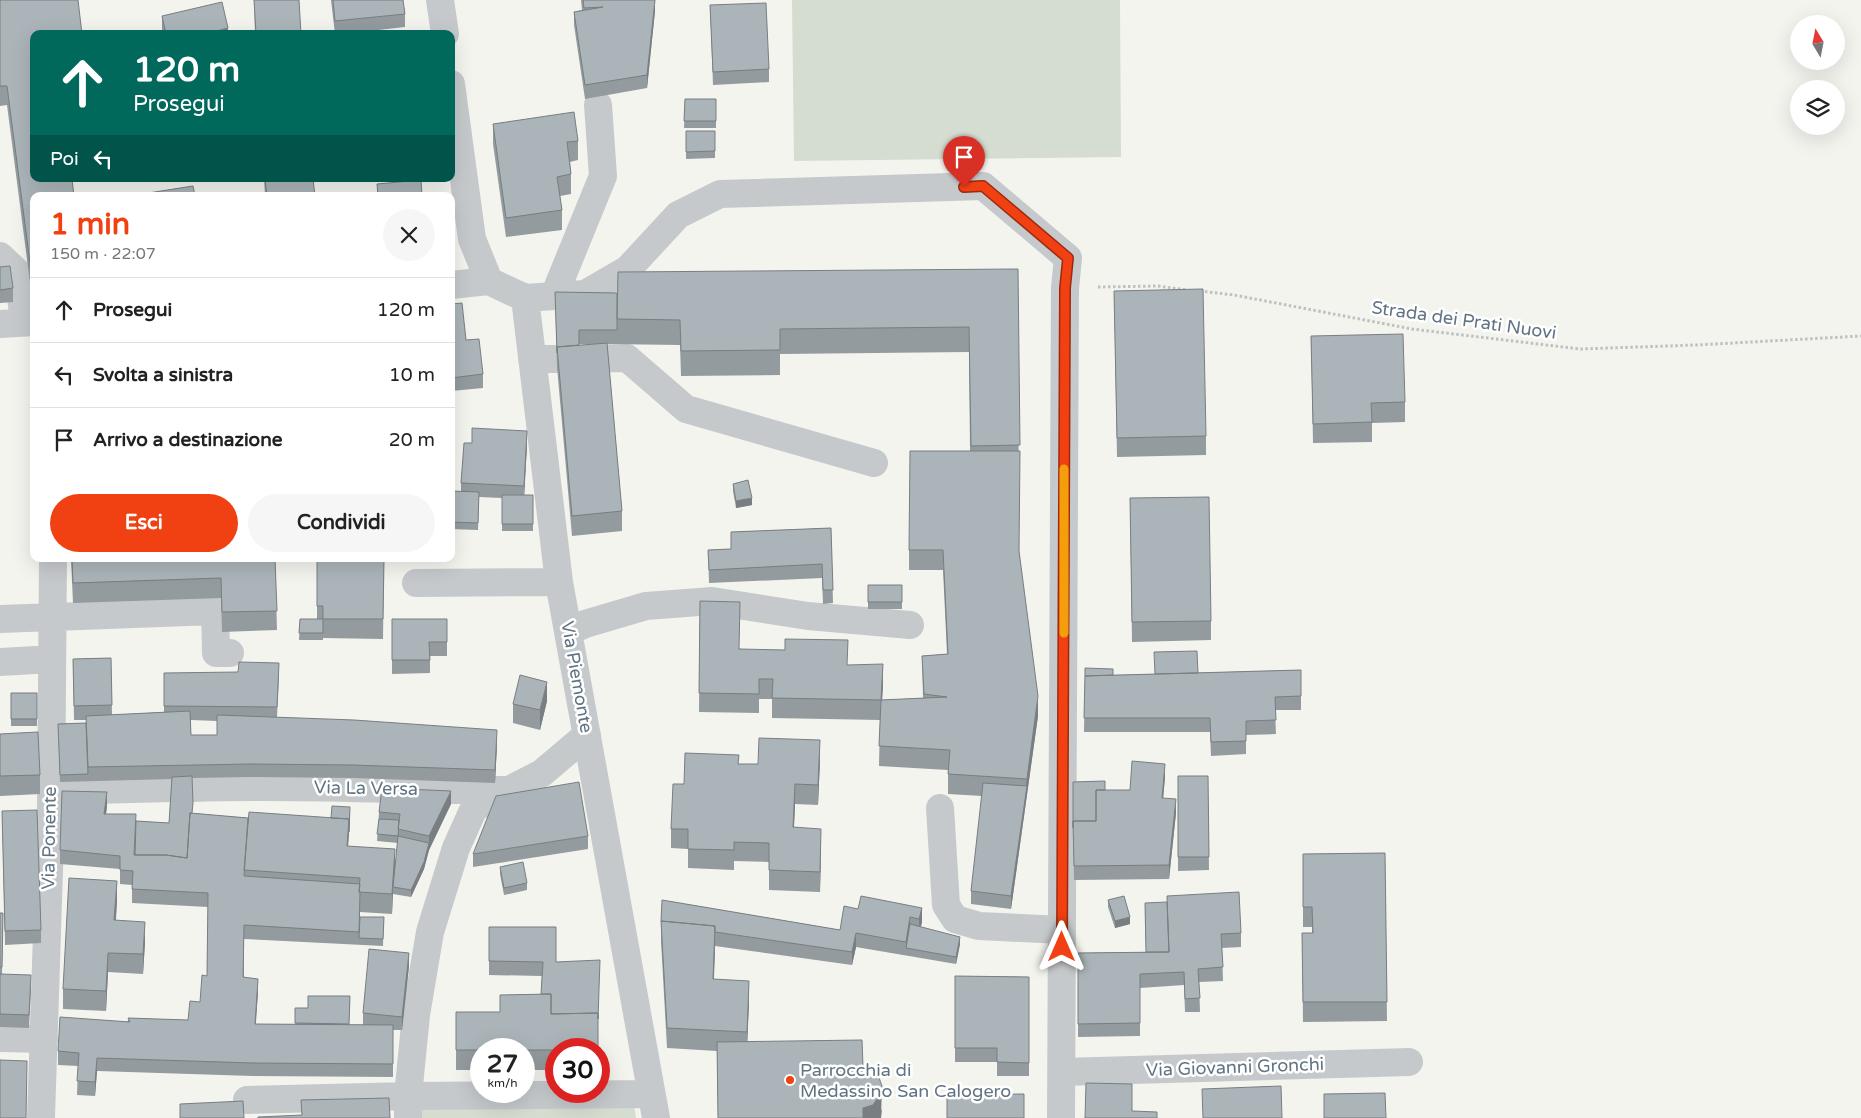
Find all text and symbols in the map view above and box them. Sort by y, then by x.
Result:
north arrow [1790,15,1845,70]
map controls [1790,15,1845,135]
text: 120 m [133,49,240,91]
icon: ahead [50,50,115,115]
button: layers [1790,80,1845,135]
text: Prosegui [133,91,225,117]
pin [943,136,985,187]
icon: arrive [950,143,978,171]
icon: left [89,145,117,173]
text: Poi [50,148,79,170]
text: 1 min [50,206,130,243]
button: close [383,209,435,261]
text: 150 m · 22:07 [50,244,156,264]
icon: ahead [50,296,78,324]
street label: Strada dei Prati Nuovi [1370,296,1558,344]
text: Prosegui [93,299,172,321]
text: 120 m [377,299,435,321]
icon: left [50,361,78,389]
text: Svolta a sinistra [93,364,233,386]
text: 10 m [389,364,435,386]
icon: arrive [50,426,78,454]
text: Arrivo a destinazione [93,429,283,451]
text: 20 m [389,429,435,451]
button: Esci [50,494,238,552]
button: Condividi [248,494,435,552]
street label: Via Piemonte [556,619,598,735]
street label: Via La Versa [314,776,418,800]
street label: Via Ponente [37,786,61,890]
position arrow [1035,920,1087,972]
speed limit sign: 30 [545,1038,610,1103]
text: 27 [487,1049,518,1079]
street label: Via Giovanni Gronchi [1145,1053,1325,1081]
place label: Parrocchia di Medassino San Calogero [800,1059,1011,1102]
marker: Parrocchia di Medassino San Calogero [784,1074,796,1086]
text: km/h [487,1076,518,1090]

